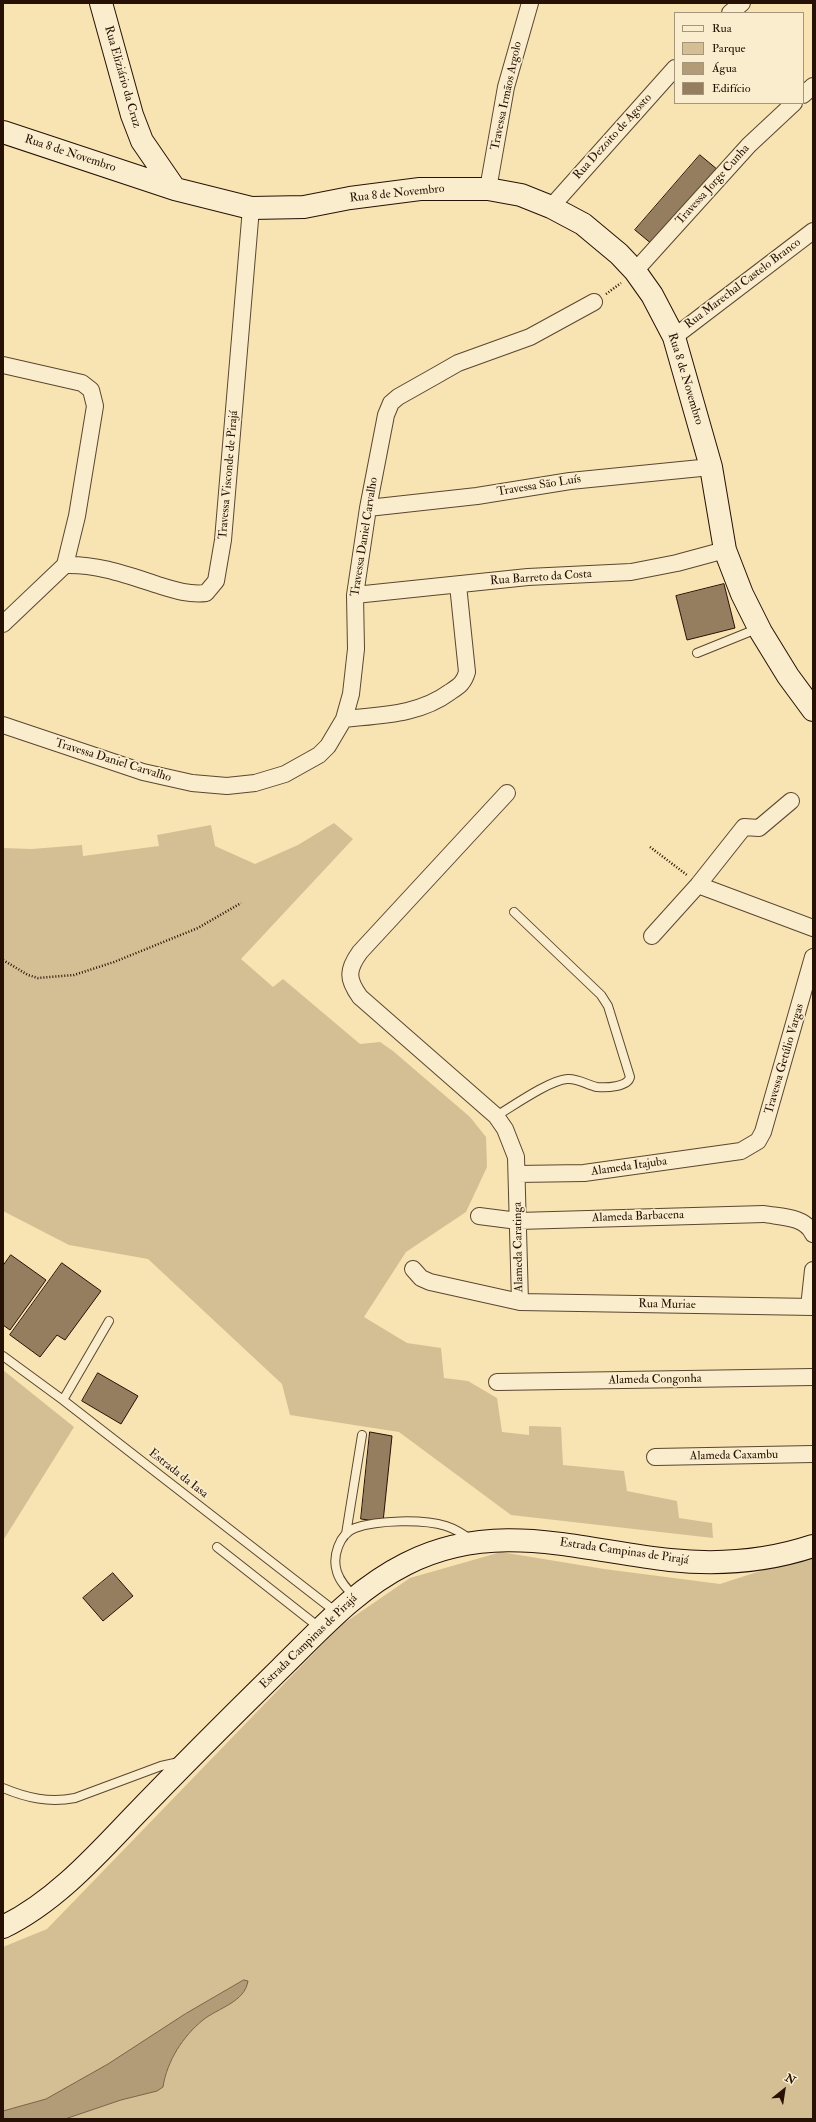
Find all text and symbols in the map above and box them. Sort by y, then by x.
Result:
legend [674,12,804,104]
text: Rua [712,21,732,36]
street label: Rua Eliziário da Cruz [101,24,143,130]
street label: Travessa Irmãos Argolo [488,40,526,152]
text: Parque [712,41,746,56]
text: Água [712,61,737,76]
text: Edifício [712,81,751,96]
street label: Rua Dezoito de Agosto [571,91,655,183]
street label: Rua 8 de Novembro [22,132,118,176]
street label: Travessa Jorge Cunha [673,142,753,228]
street label: Rua 8 de Novembro [349,182,445,206]
street label: Rua Marechal Castelo Branco [682,236,804,332]
street label: Rua 8 de Novembro [664,331,706,427]
street label: Travessa Visconde de Pirajá [216,410,242,540]
street label: Travessa São Luís [496,472,582,500]
street label: Travessa Daniel Carvalho [348,476,382,598]
street label: Rua Barreto da Costa [490,567,592,589]
street label: Travessa Daniel Carvalho [53,736,173,786]
street label: Travessa Getúlio Vargas [762,1002,808,1116]
street label: Alameda Itajuba [590,1155,668,1179]
street label: Alameda Caratinga [511,1202,527,1292]
street label: Alameda Barbacena [592,1208,684,1226]
street label: Rua Muriae [638,1297,696,1313]
street label: Alameda Congonha [608,1372,702,1388]
street label: Estrada da Iasa [145,1446,211,1502]
street label: Alameda Caxambu [690,1448,778,1464]
street label: Estrada Campinas de Pirajá [559,1536,689,1568]
street label: Estrada Campinas de Pirajá [257,1592,361,1692]
north arrow [764,2070,804,2110]
text: N [783,2071,798,2087]

